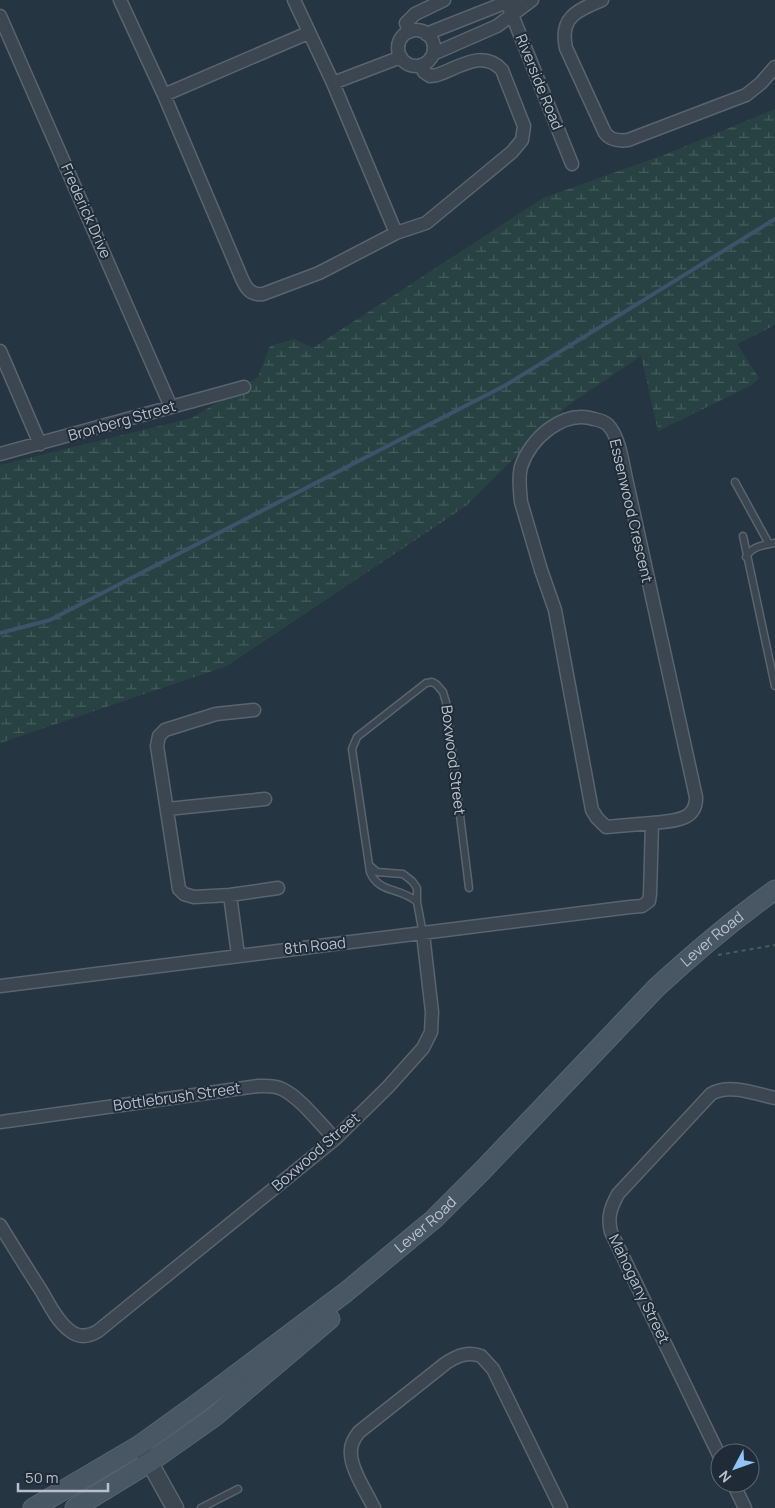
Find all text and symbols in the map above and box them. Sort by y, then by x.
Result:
street label: Riverside Road [511,31,568,133]
street label: Frederick Drive [56,160,117,262]
street label: Bronberg Street [66,395,178,446]
street label: Essenwood Crescent [605,437,658,585]
street label: Boxwood Street [436,704,471,816]
street label: Lever Road [676,906,748,971]
street label: 8th Road [283,932,347,959]
street label: Bottlebrush Street [112,1077,242,1116]
street label: Boxwood Street [267,1107,364,1196]
street label: Lever Road [390,1191,461,1257]
street label: Mahogany Street [604,1230,675,1347]
north arrow [710,1443,760,1493]
scale bar [18,1460,108,1492]
text: 50 m [25,1467,59,1488]
text: N [714,1467,735,1487]

